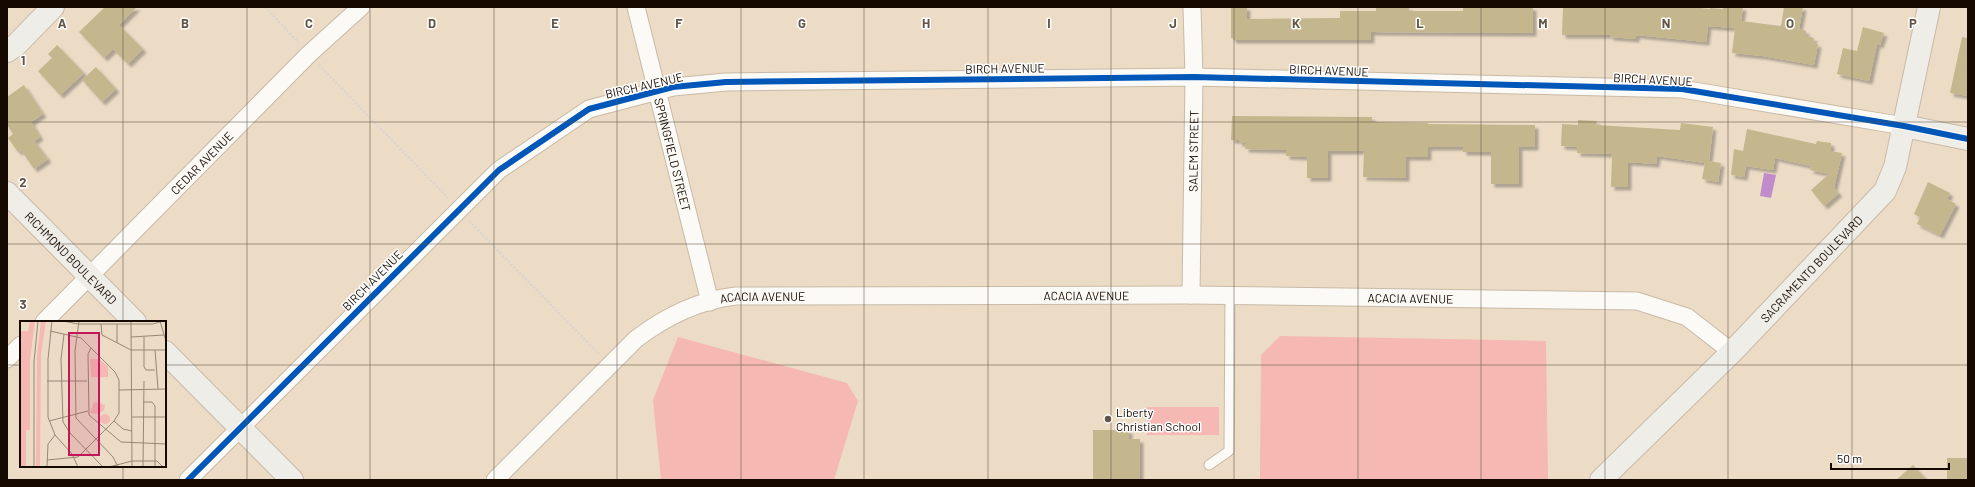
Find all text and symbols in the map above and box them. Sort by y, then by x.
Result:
text: A [58,15,67,31]
text: B [181,15,189,31]
text: C [305,15,313,31]
text: D [428,15,436,31]
text: E [551,15,559,31]
text: F [675,15,683,31]
text: G [798,15,806,31]
text: H [922,15,930,31]
text: I [1047,15,1051,31]
text: J [1169,15,1177,31]
text: K [1292,15,1300,31]
text: L [1416,15,1424,31]
text: M [1538,15,1548,31]
text: N [1662,15,1670,31]
text: O [1786,15,1794,31]
text: P [1909,15,1917,31]
text: 1 [21,52,25,68]
street label: BIRCH AVENUE [965,60,1045,76]
street label: BIRCH AVENUE [1289,62,1369,78]
street label: BIRCH AVENUE [604,69,684,101]
street label: BIRCH AVENUE [1613,70,1693,88]
street label: SPRINGFIELD STREET [652,96,694,213]
street label: SALEM STREET [1185,110,1201,192]
street label: CEDAR AVENUE [167,128,236,197]
text: 2 [19,174,27,190]
street label: RICHMOND BOULEVARD [22,208,120,307]
street label: SACRAMENTO BOULEVARD [1757,213,1865,325]
street label: BIRCH AVENUE [339,247,405,313]
street label: ACACIA AVENUE [1044,288,1129,302]
street label: ACACIA AVENUE [718,289,805,305]
street label: ACACIA AVENUE [1368,290,1453,306]
text: 3 [19,296,27,312]
inset map [20,321,166,467]
place label: Liberty Christian School [1116,405,1201,433]
marker: Liberty Christian School [1103,414,1113,424]
scale bar [1831,445,1949,471]
text: 50 m [1837,451,1862,465]

